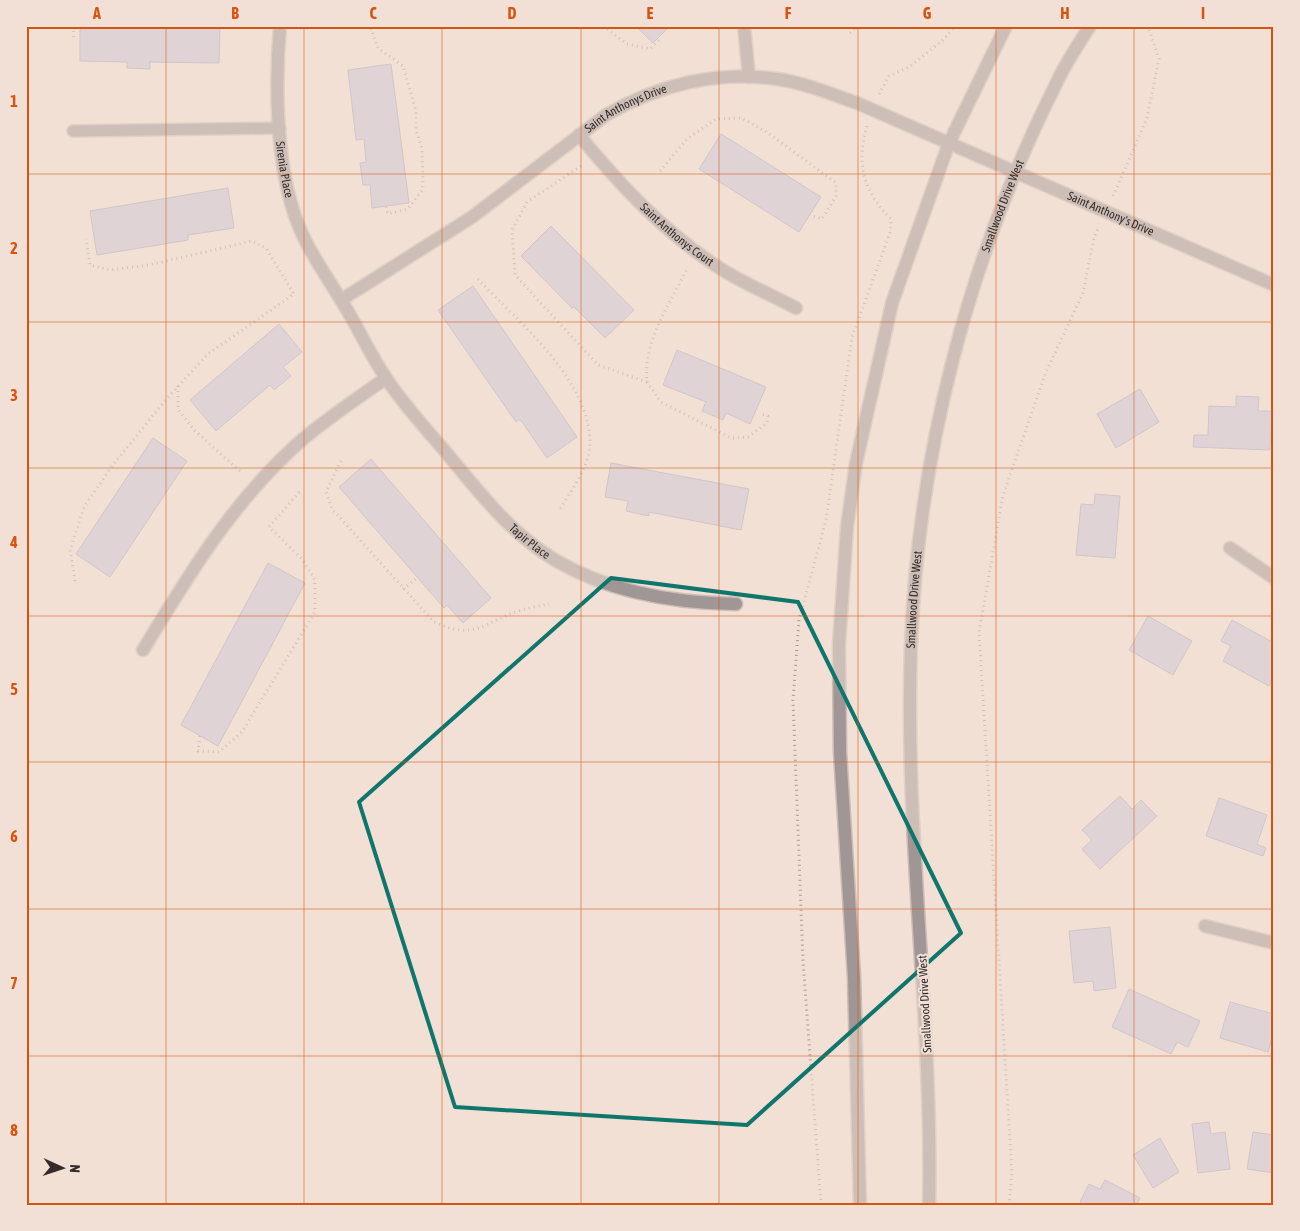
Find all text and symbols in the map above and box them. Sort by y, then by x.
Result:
text: A [92,4,101,22]
text: B [231,4,239,22]
text: C [369,4,377,22]
text: D [508,4,517,22]
text: E [647,4,654,22]
text: F [785,4,792,22]
text: G [923,4,932,22]
text: H [1060,4,1070,22]
text: I [1201,4,1205,22]
street label: Saint Anthonys Drive [582,82,668,136]
text: 1 [10,92,18,110]
street label: Sirenia Place [273,141,296,199]
street label: Smallwood Drive West [979,157,1027,254]
street label: Saint Anthony's Drive [1065,189,1156,239]
street label: Saint Anthonys Court [637,200,717,269]
text: 2 [10,239,18,257]
text: 3 [10,386,18,404]
street label: Tapir Place [506,521,553,562]
text: 4 [9,533,18,551]
street label: Smallwood Drive West [904,550,925,649]
text: 5 [10,680,18,698]
text: 6 [10,827,18,845]
street label: Smallwood Drive West [915,954,935,1053]
text: 7 [10,974,18,992]
text: 8 [10,1121,18,1139]
north arrow [38,1144,88,1194]
text: N [67,1164,83,1173]

